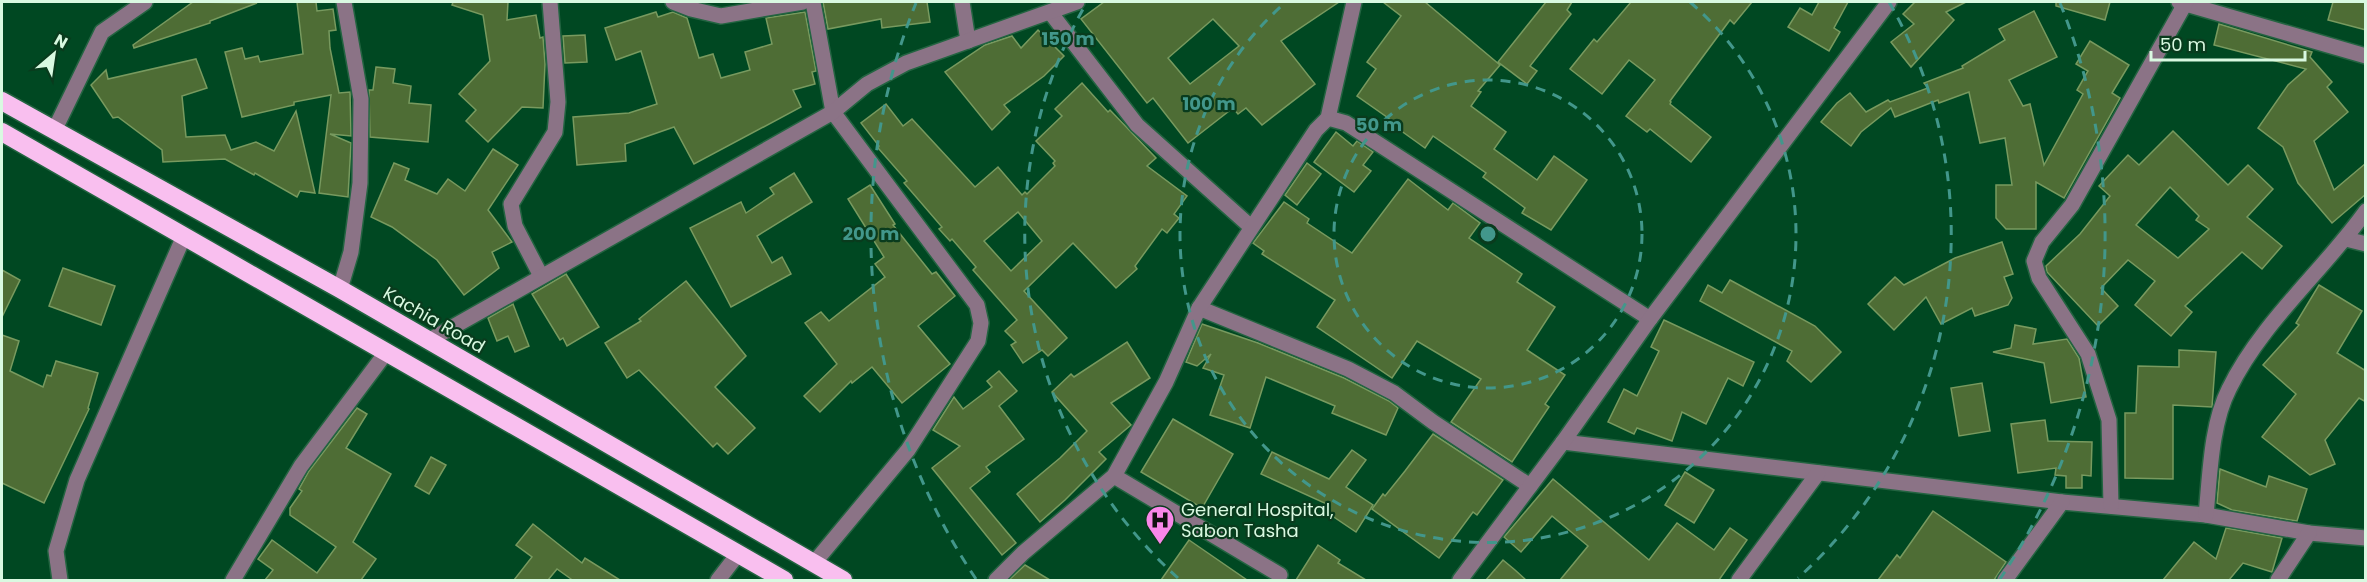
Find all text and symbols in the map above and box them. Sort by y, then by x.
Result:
north arrow [24,24,84,84]
scale bar [2151,24,2306,62]
text: 150 m [1041,26,1095,51]
text: N [50,28,72,54]
text: 50 m [2160,32,2206,57]
text: 100 m [1182,91,1236,116]
text: 50 m [1356,112,1402,137]
text: 200 m [843,221,899,246]
centre of rings [1478,224,1498,244]
street label: Kachia Road [379,280,490,359]
place label: General Hospital, Sabon Tasha [1181,497,1334,543]
hospital icon: General Hospital, Sabon Tasha [1144,504,1176,546]

